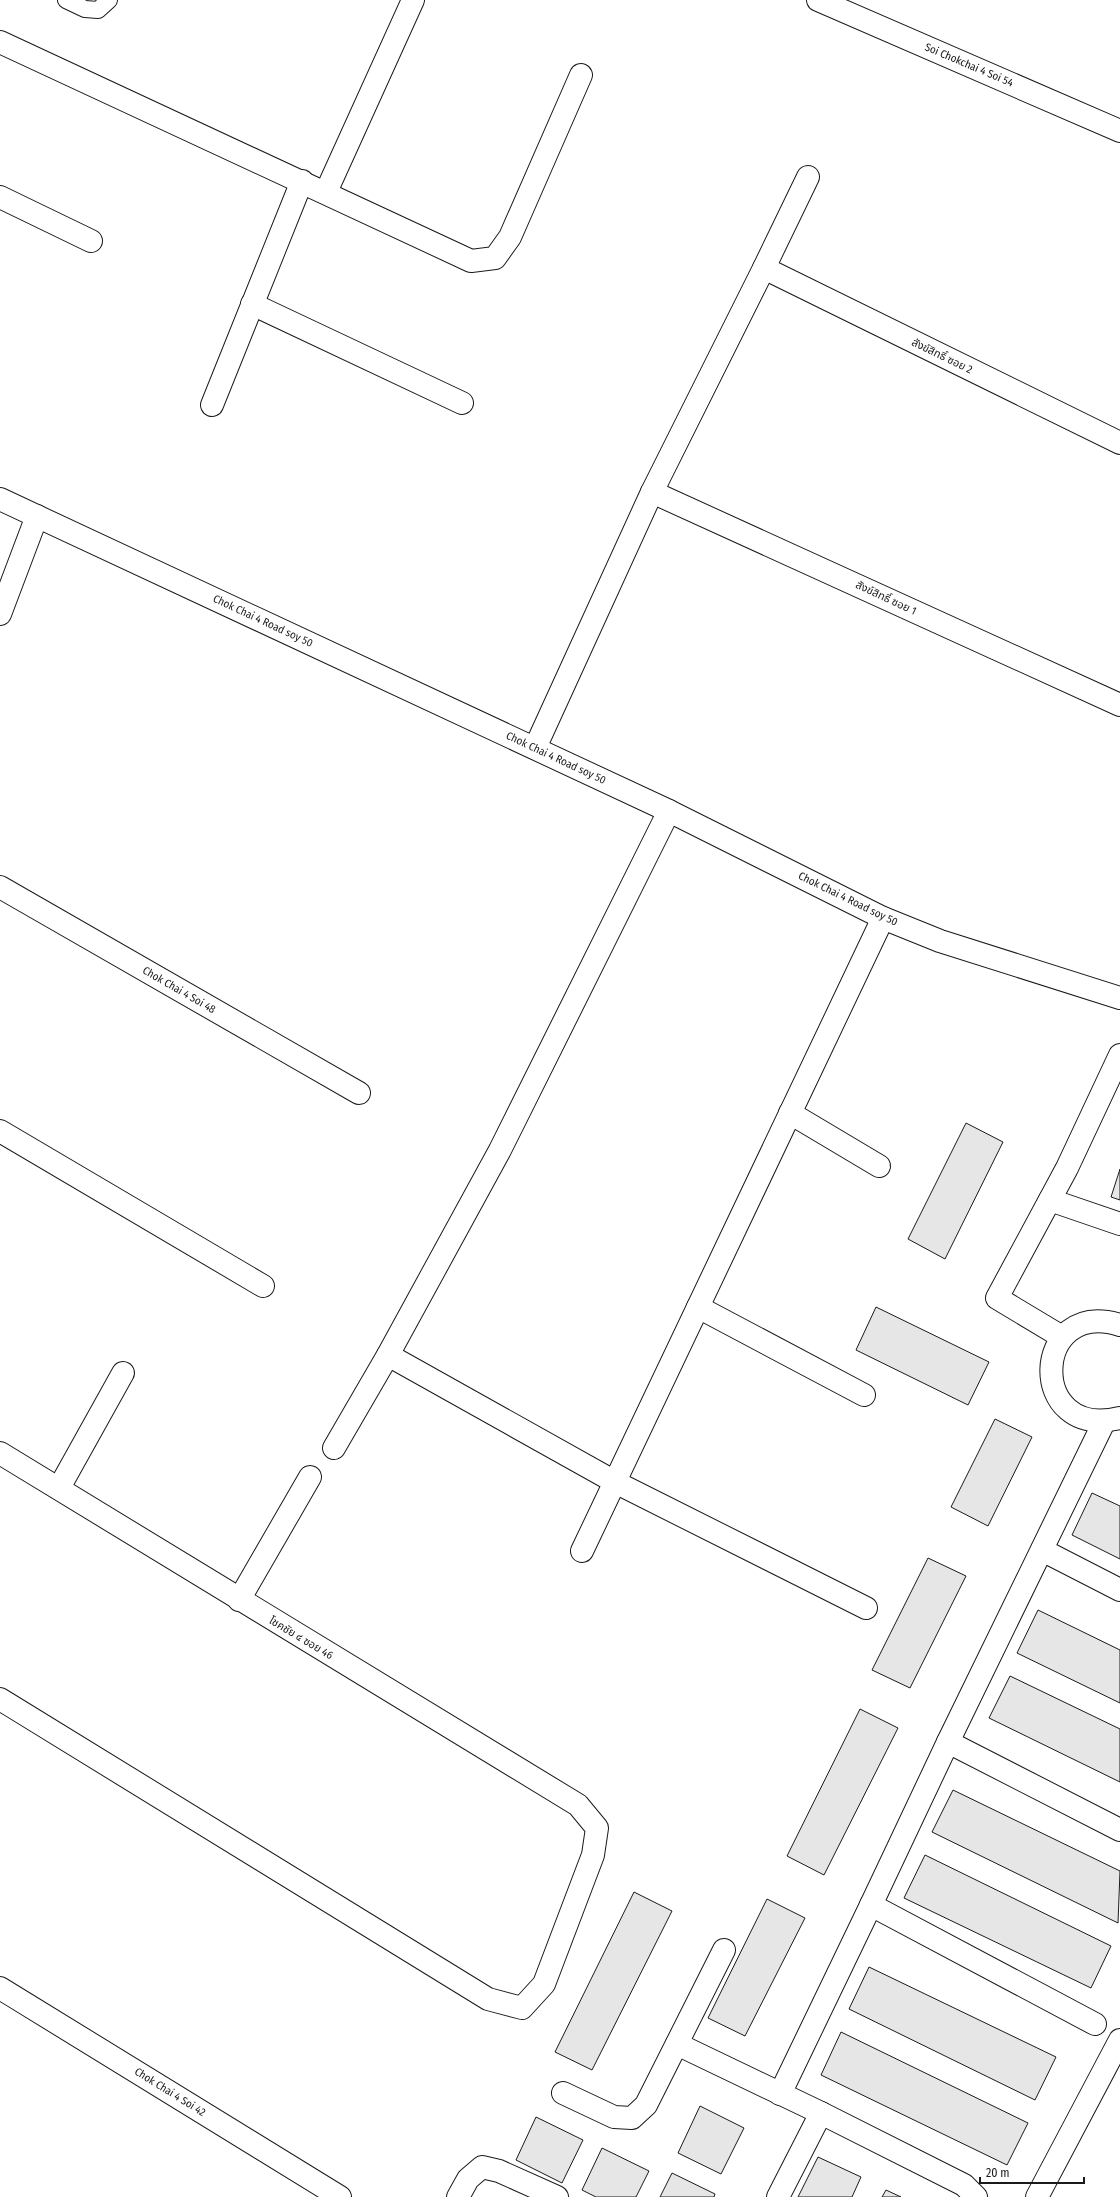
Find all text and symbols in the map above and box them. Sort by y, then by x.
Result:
street label: Soi Chokchai 4 Soi 54 [923,40,1016,90]
street label: สังข์สิทธิ์ ซอย 2 [909,335,975,376]
street label: สังข์สิทธิ์ ซอย 1 [854,578,919,618]
street label: Chok Chai 4 Road soy 50 [211,592,315,650]
street label: Chok Chai 4 Road soy 50 [504,729,608,787]
street label: Chok Chai 4 Road soy 50 [796,869,900,929]
street label: Chok Chai 4 Soi 48 [140,964,218,1016]
street label: โชคชัย ๔ ซอย 46 [267,1614,336,1662]
street label: Chok Chai 4 Soi 42 [132,2065,208,2119]
scale bar [980,2159,1084,2185]
text: 20 m [986,2166,1010,2180]

